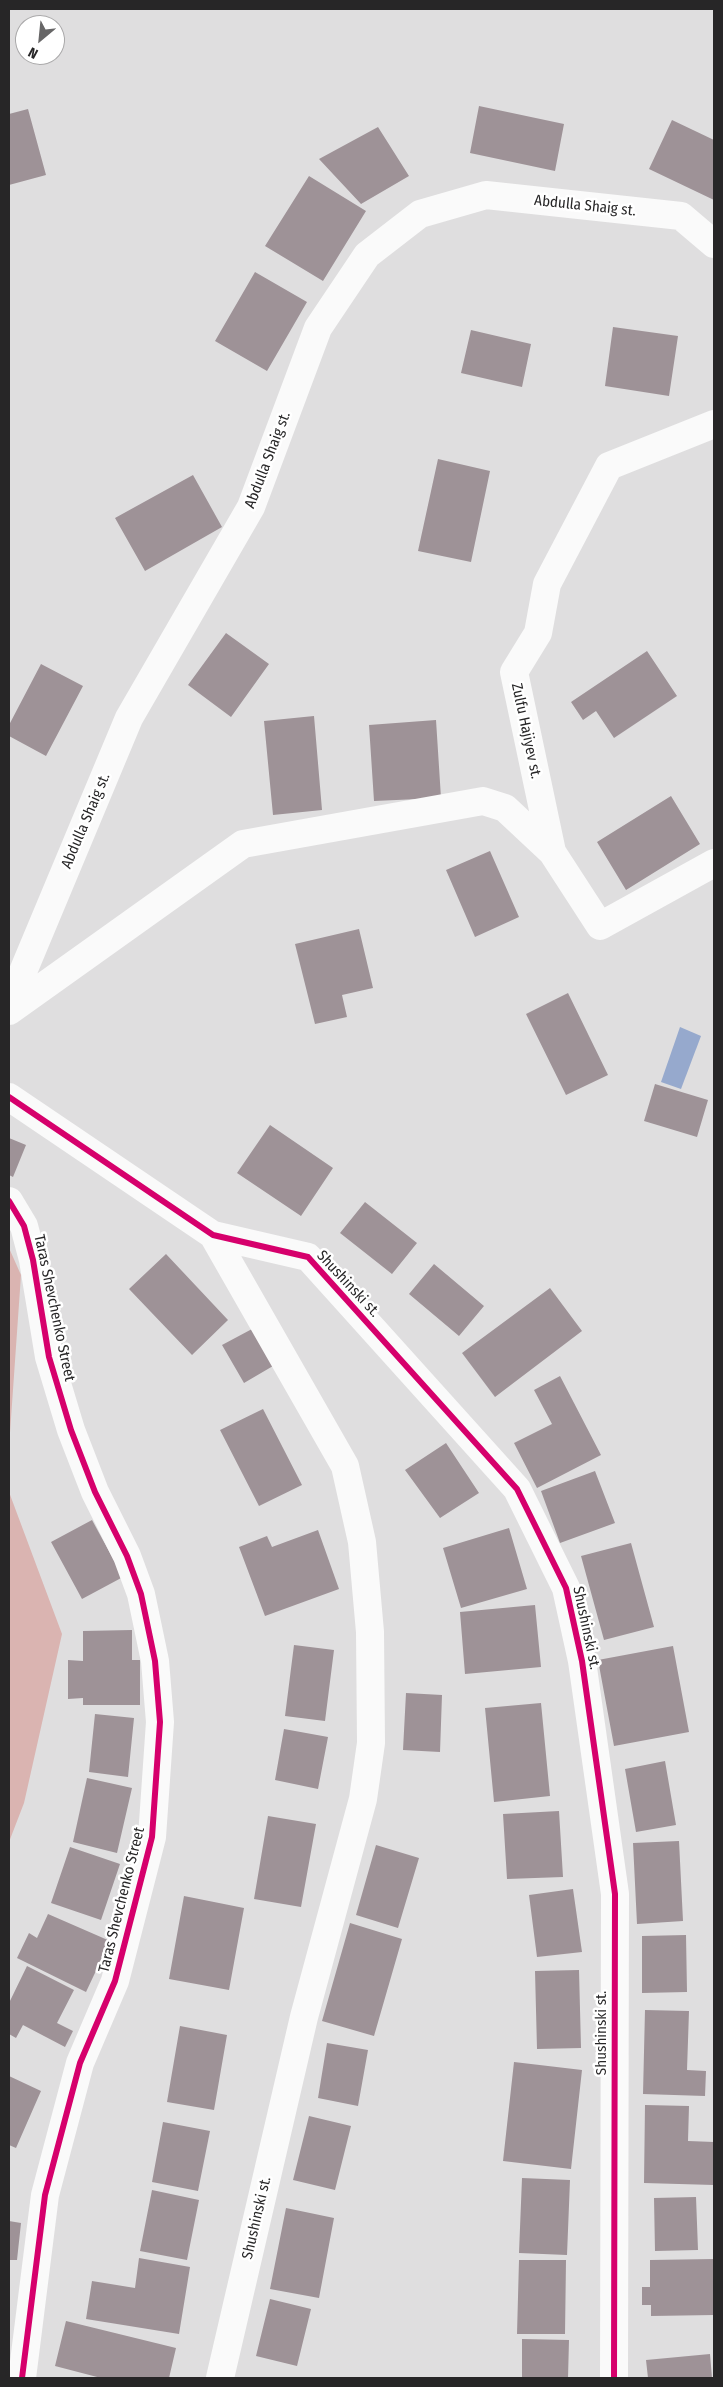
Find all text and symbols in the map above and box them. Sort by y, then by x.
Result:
north arrow [15,15,65,65]
text: N [26,43,41,62]
street label: Abdulla Shaig st. [533,192,637,220]
street label: Abdulla Shaig st. [241,409,295,511]
street label: Zulfu Hajiyev st. [507,682,545,780]
street label: Abdulla Shaig st. [58,771,114,871]
street label: Taras Shevchenko Street [30,1233,78,1383]
street label: Shushinski st. [313,1247,383,1321]
street label: Shushinski st. [568,1585,604,1671]
street label: Taras Shevchenko Street [95,1825,149,1975]
street label: Shushinski st. [593,1991,611,2075]
street label: Shushinski st. [239,2175,275,2261]

